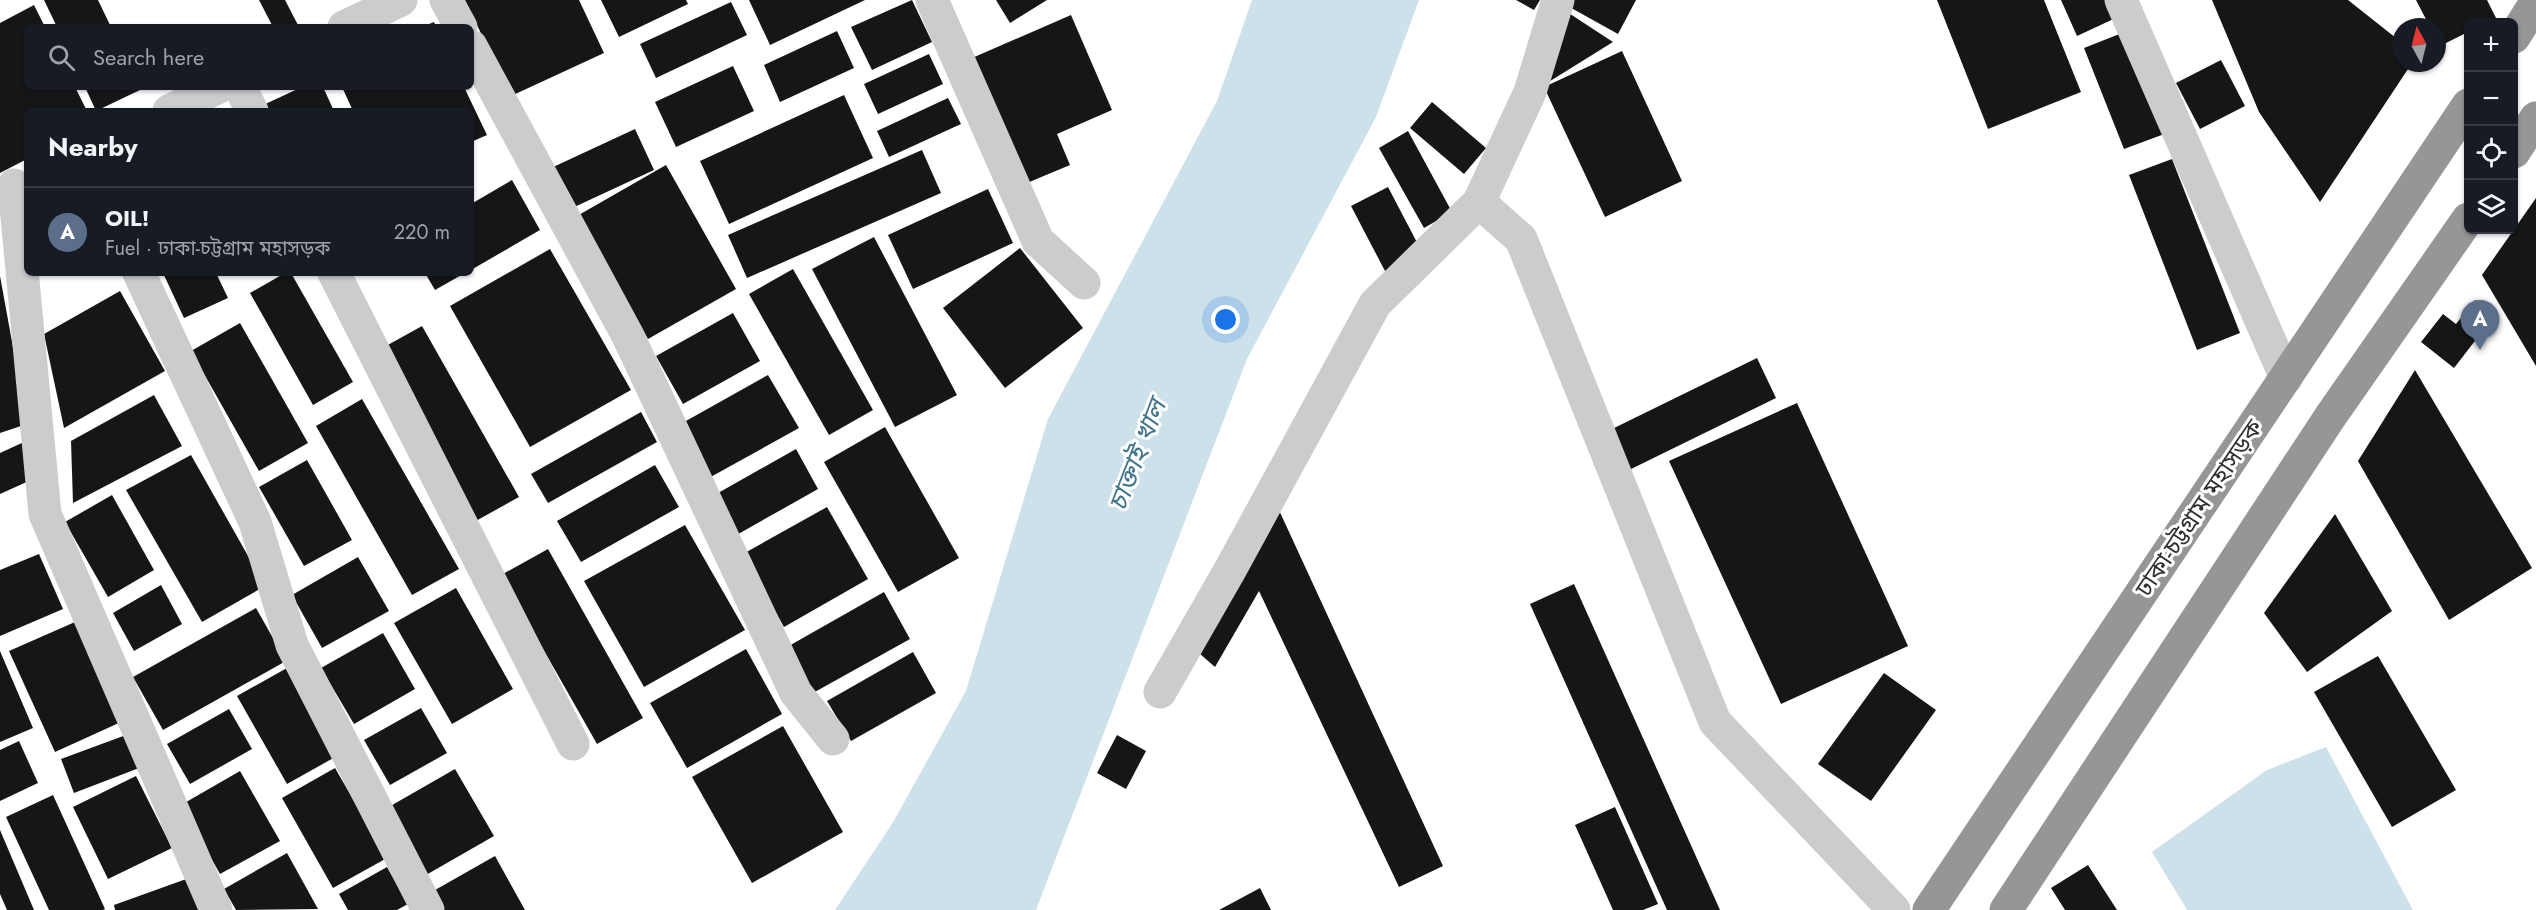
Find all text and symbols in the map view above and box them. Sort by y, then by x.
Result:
north arrow [2392,18,2446,72]
map controls [2464,18,2518,234]
button: + [2464,18,2518,72]
search box [24,24,474,90]
icon: search [45,41,78,74]
text: Search here [93,41,204,73]
button: − [2464,72,2518,126]
button: locate [2464,126,2518,180]
text: Nearby [48,128,137,166]
button: layers [2464,180,2518,234]
text: OIL! [105,202,149,234]
text: A [60,218,75,247]
text: 220 m [394,218,450,247]
text: Fuel · ঢাকা-চট্টগ্রাম মহাসড়ক [105,234,330,263]
pin: A [2460,300,2500,350]
your location [1211,305,1240,334]
water label: চাক্তাই খাল [1098,389,1177,516]
street label: ঢাকা-চট্টগ্রাম মহাসড়ক [2126,412,2271,604]

